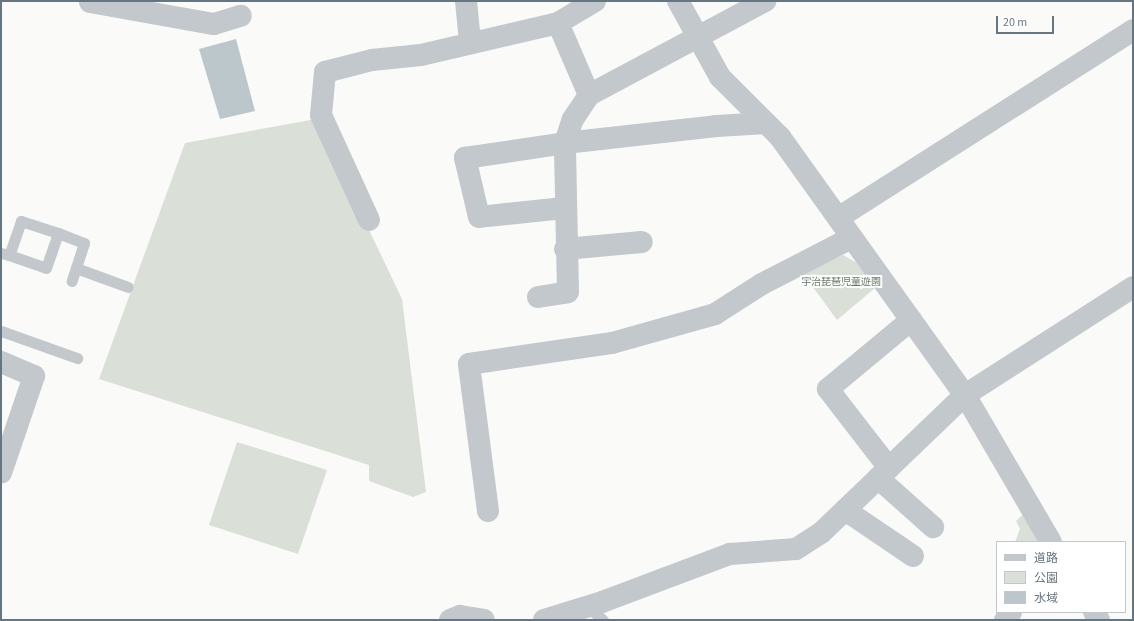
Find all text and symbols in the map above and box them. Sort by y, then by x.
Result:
scale bar [998,8,1056,34]
text: 20 m [1003,14,1027,31]
park label: 宇治琵琶児童遊園 [801,277,881,289]
legend [996,541,1126,613]
text: 道路 [1034,550,1058,567]
text: 公園 [1034,570,1058,587]
text: 水域 [1034,590,1058,607]

